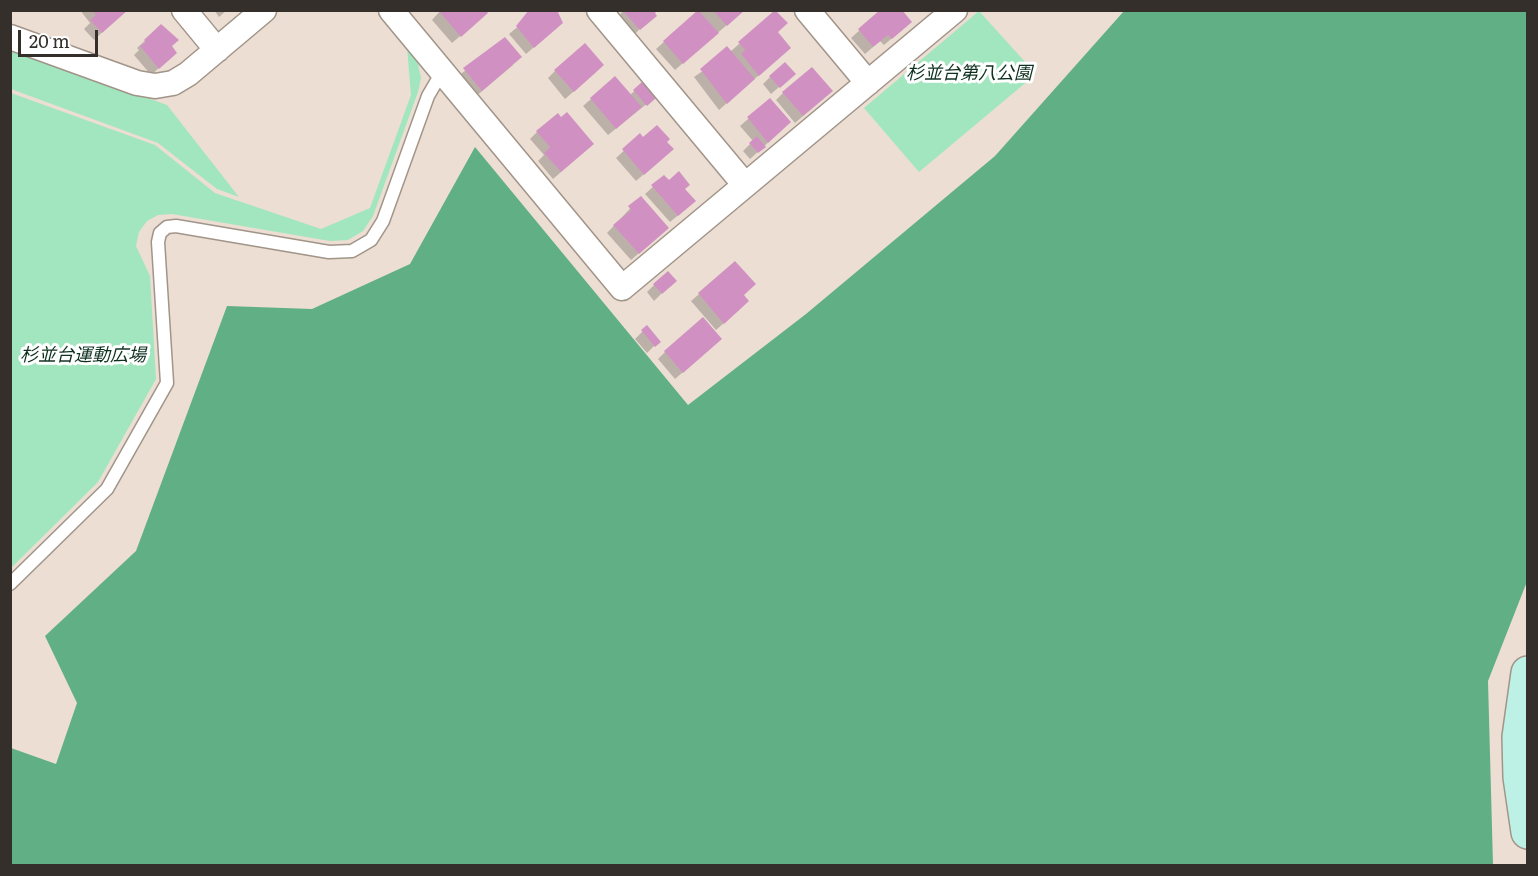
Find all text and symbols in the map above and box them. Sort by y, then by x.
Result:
scale bar [21,18,100,56]
text: 20 m [29,27,70,54]
park label: 杉並台第八公園 [906,63,1032,85]
park label: 杉並台運動広場 [20,345,146,367]

